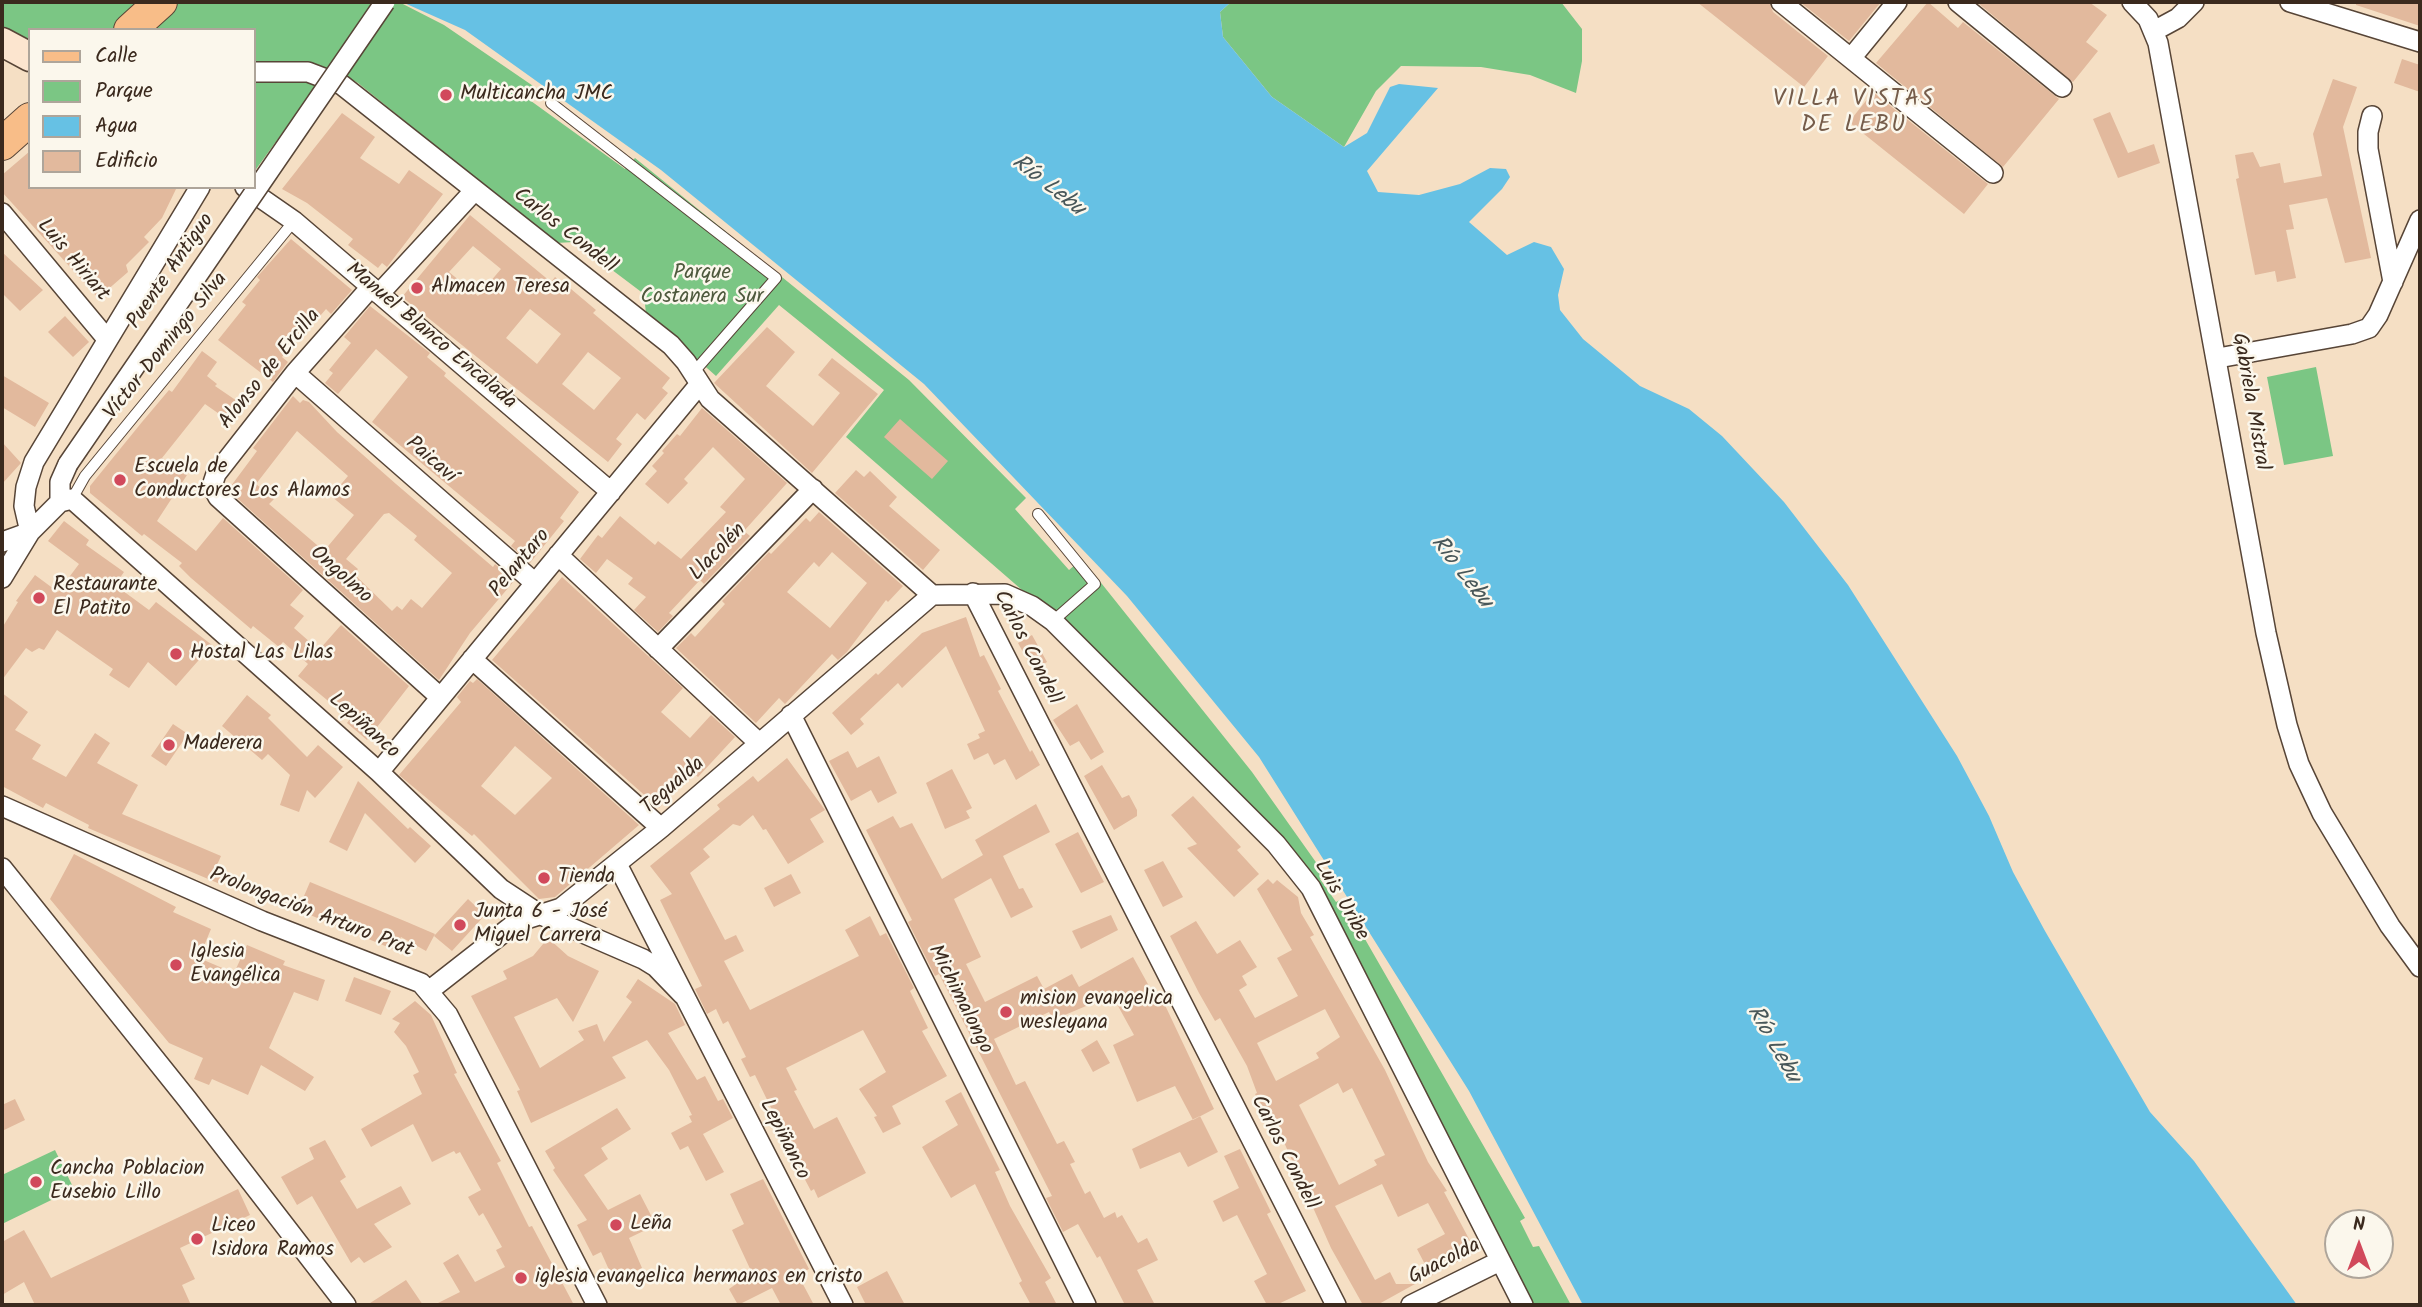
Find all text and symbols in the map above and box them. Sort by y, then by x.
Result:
legend [28,28,256,189]
text: Calle [95,40,137,73]
text: Parque [95,75,153,108]
place label: Multicancha JMC [460,82,613,108]
marker: Multicancha JMC [438,87,454,103]
district label: VILLA VISTAS DE LEBU [1775,87,1933,141]
text: Agua [95,110,138,143]
text: Edificio [95,145,158,178]
water label: Río Lebu [1005,150,1089,224]
street label: Carlos Condell [507,184,621,280]
street label: Puente Antiguo [123,210,221,334]
street label: Luis Hiriart [30,215,114,307]
street label: Manuel Blanco Encalada [339,258,521,416]
park label: Parque Costanera Sur [640,261,764,311]
street label: Víctor Domingo Silva [100,268,234,426]
place label: Almacen Teresa [431,275,570,301]
marker: Almacen Teresa [409,280,425,296]
street label: Alonso de Ercilla [215,305,327,435]
street label: Gabriela Mistral [2225,331,2273,473]
street label: Paicaví [399,432,461,490]
place label: Escuela de Conductores Los Alamos [134,455,350,505]
marker: Escuela de Conductores Los Alamos [112,472,128,488]
street label: Llacolén [685,519,753,587]
street label: Pelantaro [485,525,557,603]
water label: Río Lebu [1423,531,1497,615]
street label: Ongolmo [304,542,376,610]
place label: Restaurante El Patito [53,573,157,623]
street label: Carlos Condell [986,587,1066,709]
marker: Restaurante El Patito [31,590,47,606]
place label: Hostal Las Lilas [190,641,333,667]
marker: Hostal Las Lilas [168,646,184,662]
street label: Lepiñanco [322,689,404,765]
place label: Maderera [183,732,263,758]
marker: Maderera [161,737,177,753]
street label: Tegualda [637,753,711,821]
street label: Luis Uribe [1307,856,1373,946]
street label: Prolongación Arturo Prat [206,864,416,964]
place label: Tienda [558,865,615,891]
marker: Tienda [536,870,552,886]
place label: Junta 6 - José Miguel Carrera [474,900,607,950]
marker: Junta 6 - José Miguel Carrera [452,917,468,933]
place label: Iglesia Evangélica [190,940,281,990]
street label: Michimalongo [921,941,997,1059]
marker: Iglesia Evangélica [168,957,184,973]
place label: mision evangelica wesleyana [1020,987,1173,1037]
water label: Río Lebu [1739,1001,1805,1089]
marker: mision evangelica wesleyana [998,1004,1014,1020]
street label: Carlos Condell [1243,1092,1323,1214]
street label: Lepiñanco [752,1096,814,1184]
place label: Cancha Poblacion Eusebio Lillo [50,1157,204,1207]
marker: Cancha Poblacion Eusebio Lillo [28,1174,44,1190]
north arrow [2324,1209,2394,1279]
text: N [2353,1210,2365,1240]
place label: Leña [630,1212,672,1238]
place label: Liceo Isidora Ramos [211,1214,334,1264]
marker: Leña [608,1217,624,1233]
marker: Liceo Isidora Ramos [189,1231,205,1247]
street label: Guacolda [1405,1234,1485,1292]
place label: iglesia evangelica hermanos en cristo [535,1265,863,1291]
marker: iglesia evangelica hermanos en cristo [513,1270,529,1286]

